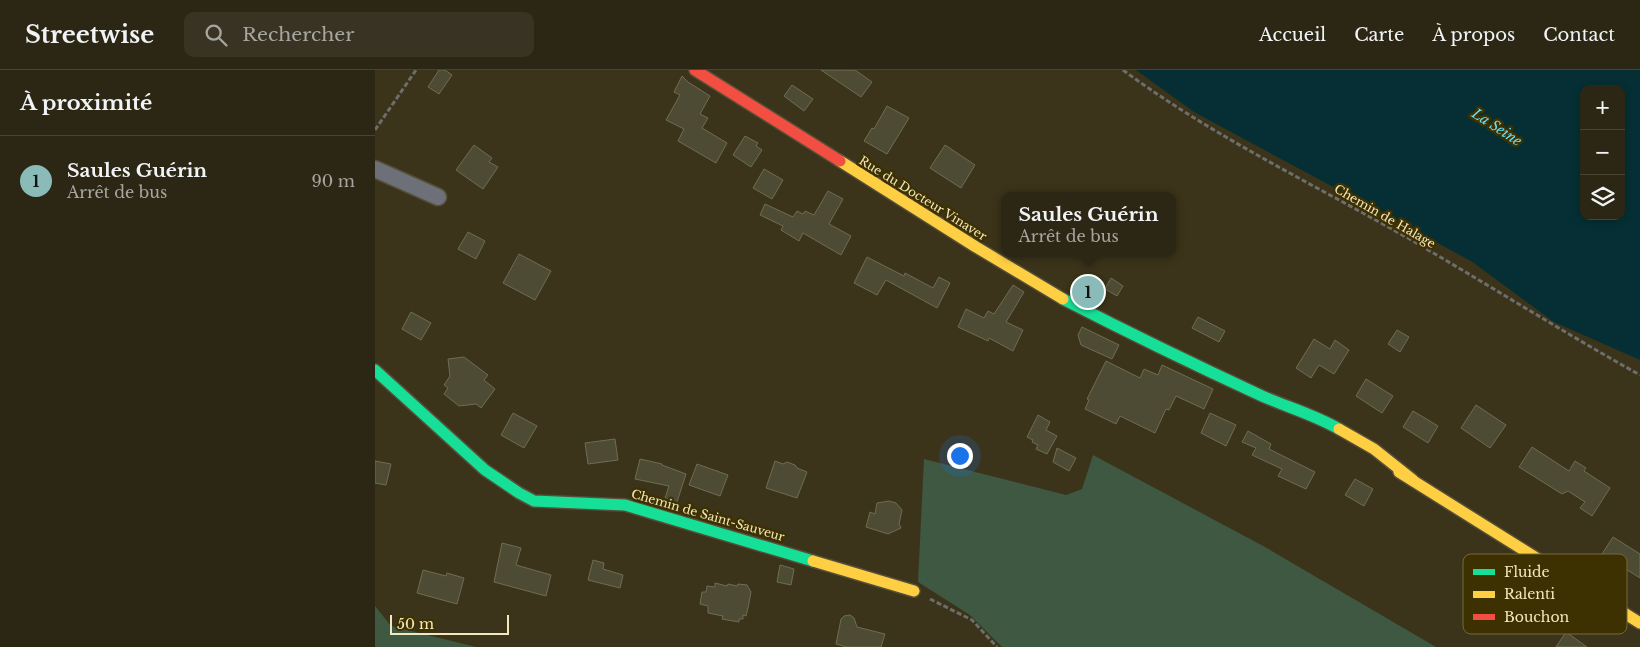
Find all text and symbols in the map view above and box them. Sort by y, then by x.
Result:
search box [184,12,534,57]
text: Streetwise [25,20,154,49]
icon: search [202,21,230,49]
text: Rechercher [242,23,354,46]
text: Accueil [1259,24,1326,46]
text: Carte [1354,24,1404,46]
text: À propos [1432,24,1515,46]
text: Contact [1543,24,1615,46]
map controls [1580,85,1625,220]
button: + [1580,85,1625,130]
text: À proximité [20,90,152,116]
water label: La Seine [1468,104,1526,150]
button: − [1580,130,1625,175]
street label: Rue du Docteur Vinaver [856,152,990,244]
text: Saules Guérin [67,159,207,182]
text: 1 [33,171,39,191]
text: 90 m [312,171,355,191]
button: layers [1580,175,1625,220]
street label: Chemin de Halage [1332,181,1438,251]
text: Arrêt de bus [67,182,167,202]
popup [1001,192,1176,257]
text: Saules Guérin [1018,203,1159,226]
text: Arrêt de bus [1018,226,1119,246]
pin: 1 [1072,273,1104,311]
your location [947,443,973,469]
street label: Chemin de Saint-Sauveur [630,486,787,544]
legend [1463,554,1627,634]
text: Fluide [1504,563,1550,581]
text: Ralenti [1504,585,1555,603]
text: Bouchon [1504,608,1570,626]
scale bar [390,612,509,635]
text: 50 m [397,615,434,633]

